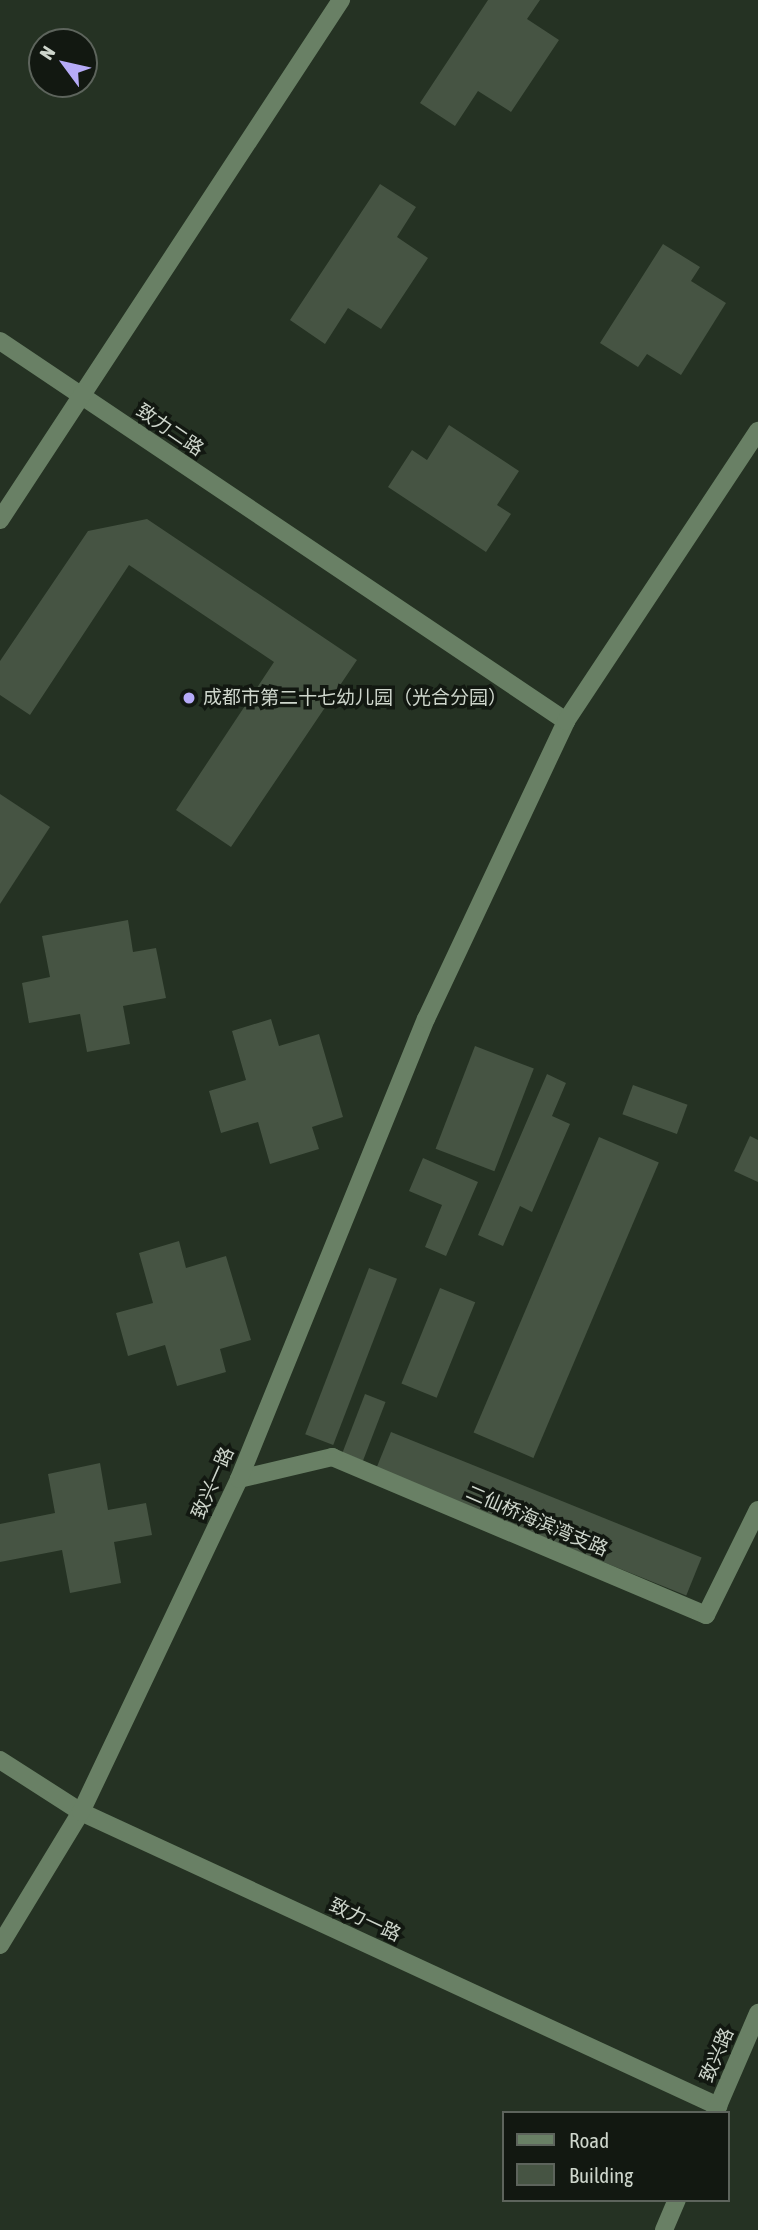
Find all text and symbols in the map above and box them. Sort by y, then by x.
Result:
north arrow [28,28,98,98]
text: N [35,42,59,63]
street label: 致力二路 [132,399,208,461]
place label: 成都市第二十七幼儿园（光合分园） [203,687,507,709]
marker: 成都市第二十七幼儿园（光合分园） [181,690,197,706]
street label: 致兴一路 [187,1444,239,1522]
street label: 二仙桥海滨湾支路 [463,1481,611,1561]
street label: 致力一路 [326,1894,404,1946]
street label: 致兴路 [695,2024,739,2086]
legend [503,2111,730,2202]
text: Road [569,2128,609,2152]
text: Building [569,2163,633,2187]

